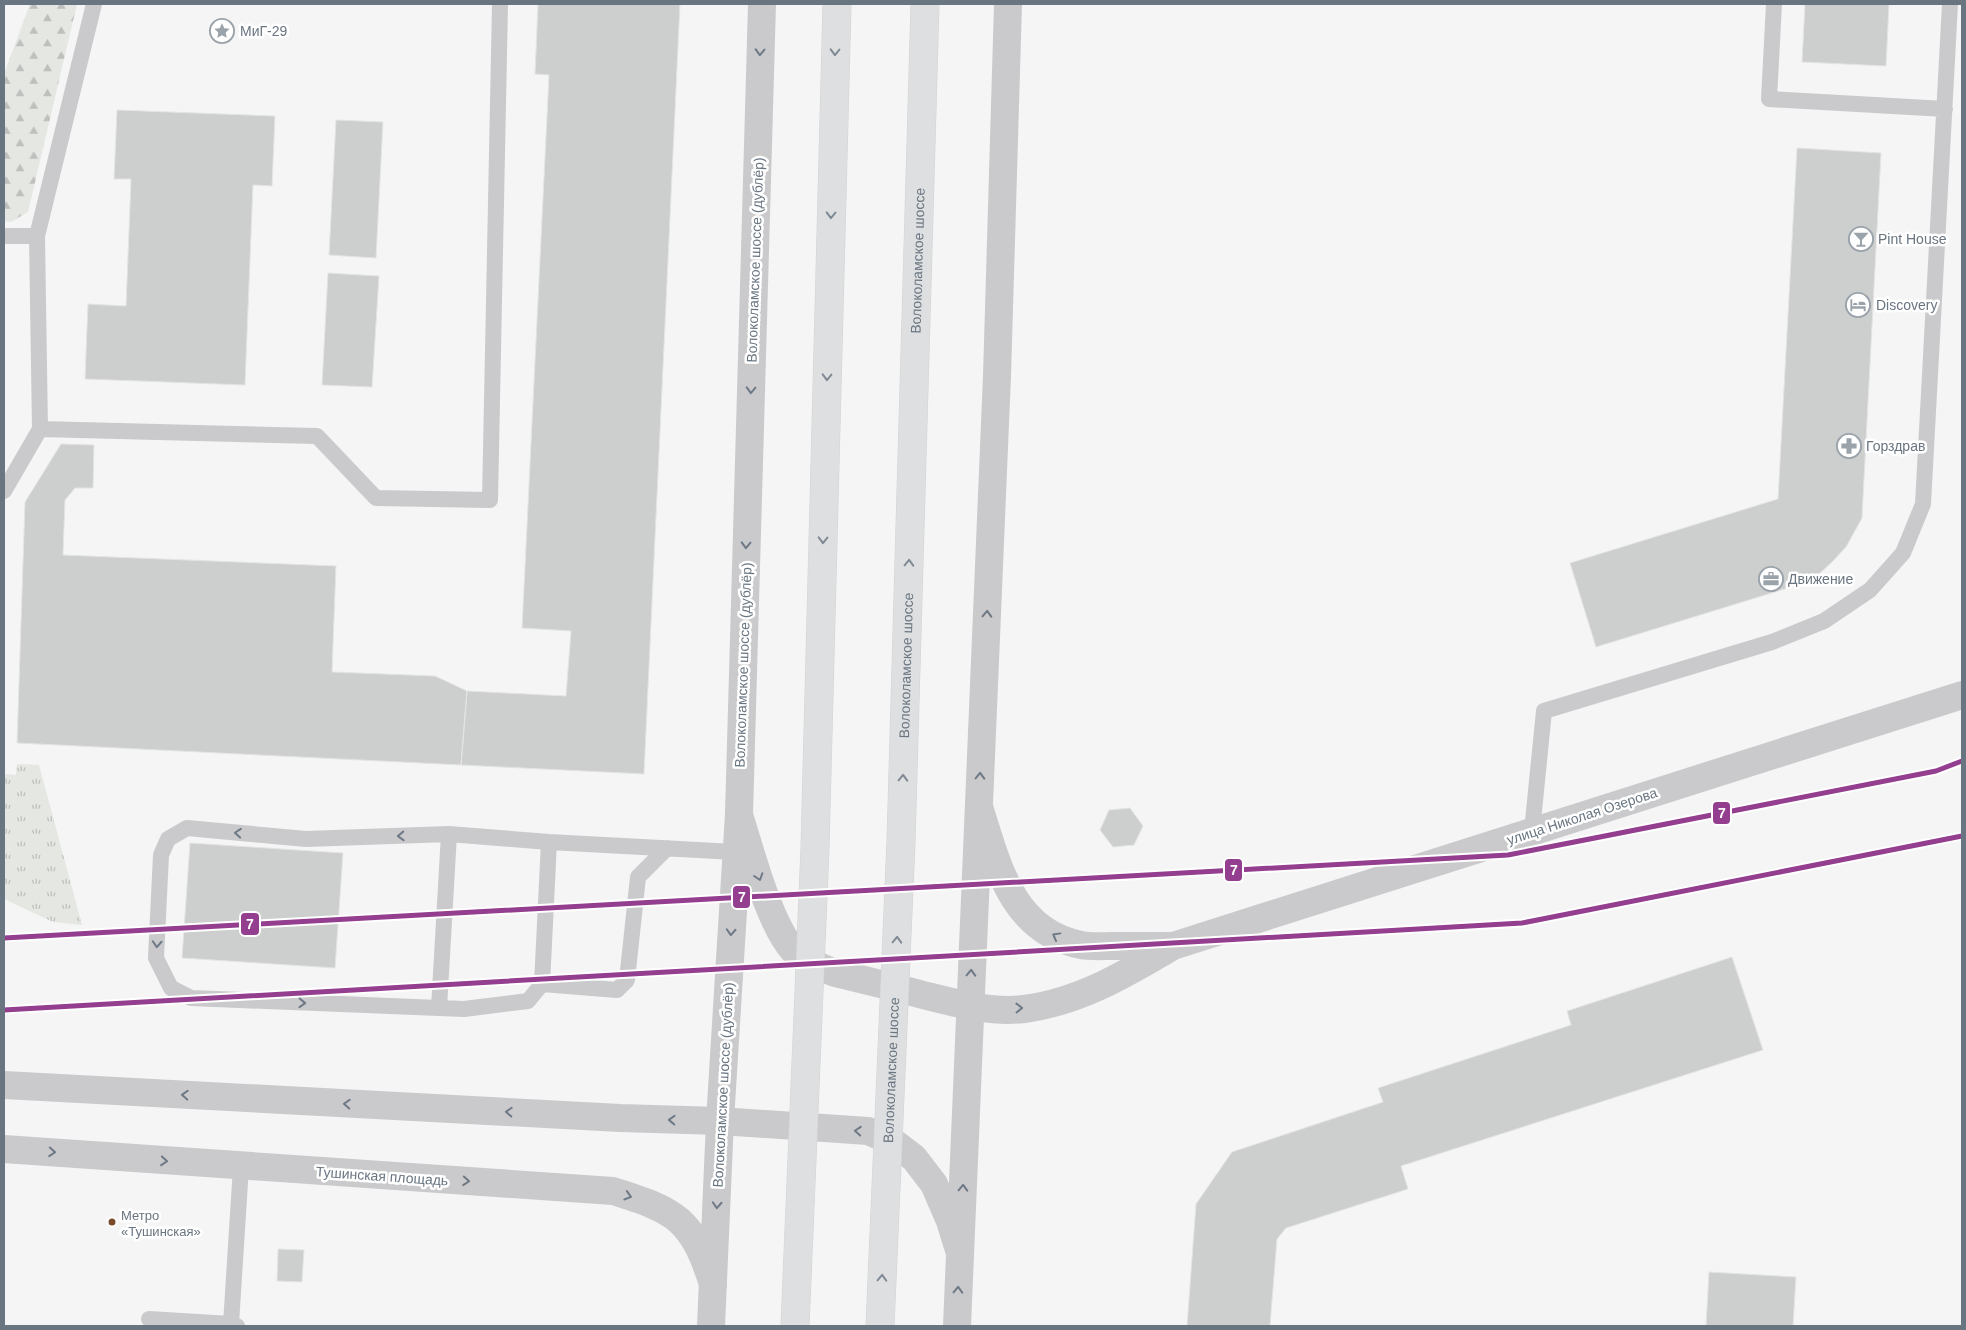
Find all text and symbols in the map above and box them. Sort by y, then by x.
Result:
place icon: МиГ-29 [209,18,235,44]
place label: МиГ-29 [240,23,288,39]
one-way arrow [755,49,766,57]
one-way arrow [830,49,841,57]
street label: Волоколамское шоссе (дублёр) [743,157,767,363]
street label: Волоколамское шоссе [908,187,928,334]
one-way arrow [826,212,836,219]
bar icon: Pint House [1848,226,1874,252]
place label: Pint House [1878,231,1947,247]
hotel icon: Discovery [1845,292,1871,318]
place label: Discovery [1876,297,1937,313]
one-way arrow [822,374,832,382]
one-way arrow [746,386,756,394]
pharmacy icon: Горздрав [1836,433,1862,459]
place label: Горздрав [1866,438,1925,454]
one-way arrow [818,536,828,544]
one-way arrow [741,542,752,550]
one-way arrow [904,559,914,566]
street label: Волоколамское шоссе (дублёр) [731,562,755,768]
office icon: Движение [1758,566,1784,592]
place label: Движение [1788,571,1853,587]
street label: Волоколамское шоссе [896,592,916,739]
one-way arrow [981,609,992,617]
one-way arrow [974,772,985,780]
one-way arrow [898,774,908,782]
street label: улица Николая Озерова [1505,784,1659,848]
line badge: 7 [1712,801,1731,825]
text: 7 [1718,805,1726,821]
one-way arrow [234,828,242,839]
one-way arrow [396,830,404,841]
line badge: 7 [1224,858,1243,882]
text: 7 [1230,862,1238,878]
one-way arrow [753,872,763,880]
line badge: 7 [732,885,751,909]
text: 7 [738,889,746,905]
line badge: 7 [240,912,260,936]
text: 7 [246,916,254,932]
one-way arrow [725,928,736,936]
one-way arrow [1052,933,1061,943]
one-way arrow [891,936,902,944]
one-way arrow [152,941,162,949]
one-way arrow [966,969,977,977]
street label: Волоколамское шоссе (дублёр) [710,982,736,1188]
one-way arrow [298,997,306,1008]
street label: Волоколамское шоссе [880,997,902,1143]
one-way arrow [1015,1003,1023,1014]
one-way arrow [181,1089,189,1100]
one-way arrow [343,1098,351,1109]
one-way arrow [505,1107,513,1118]
one-way arrow [667,1115,675,1125]
one-way arrow [854,1125,862,1136]
one-way arrow [49,1147,57,1158]
one-way arrow [161,1155,169,1166]
street label: Тушинская площадь [315,1163,449,1189]
one-way arrow [462,1176,470,1187]
one-way arrow [957,1184,968,1192]
one-way arrow [623,1190,631,1200]
one-way arrow [711,1201,722,1209]
place label: Метро «Тушинская» [121,1208,201,1239]
marker: Метро «Тушинская» [107,1217,117,1227]
one-way arrow [877,1273,888,1281]
one-way arrow [953,1286,964,1294]

